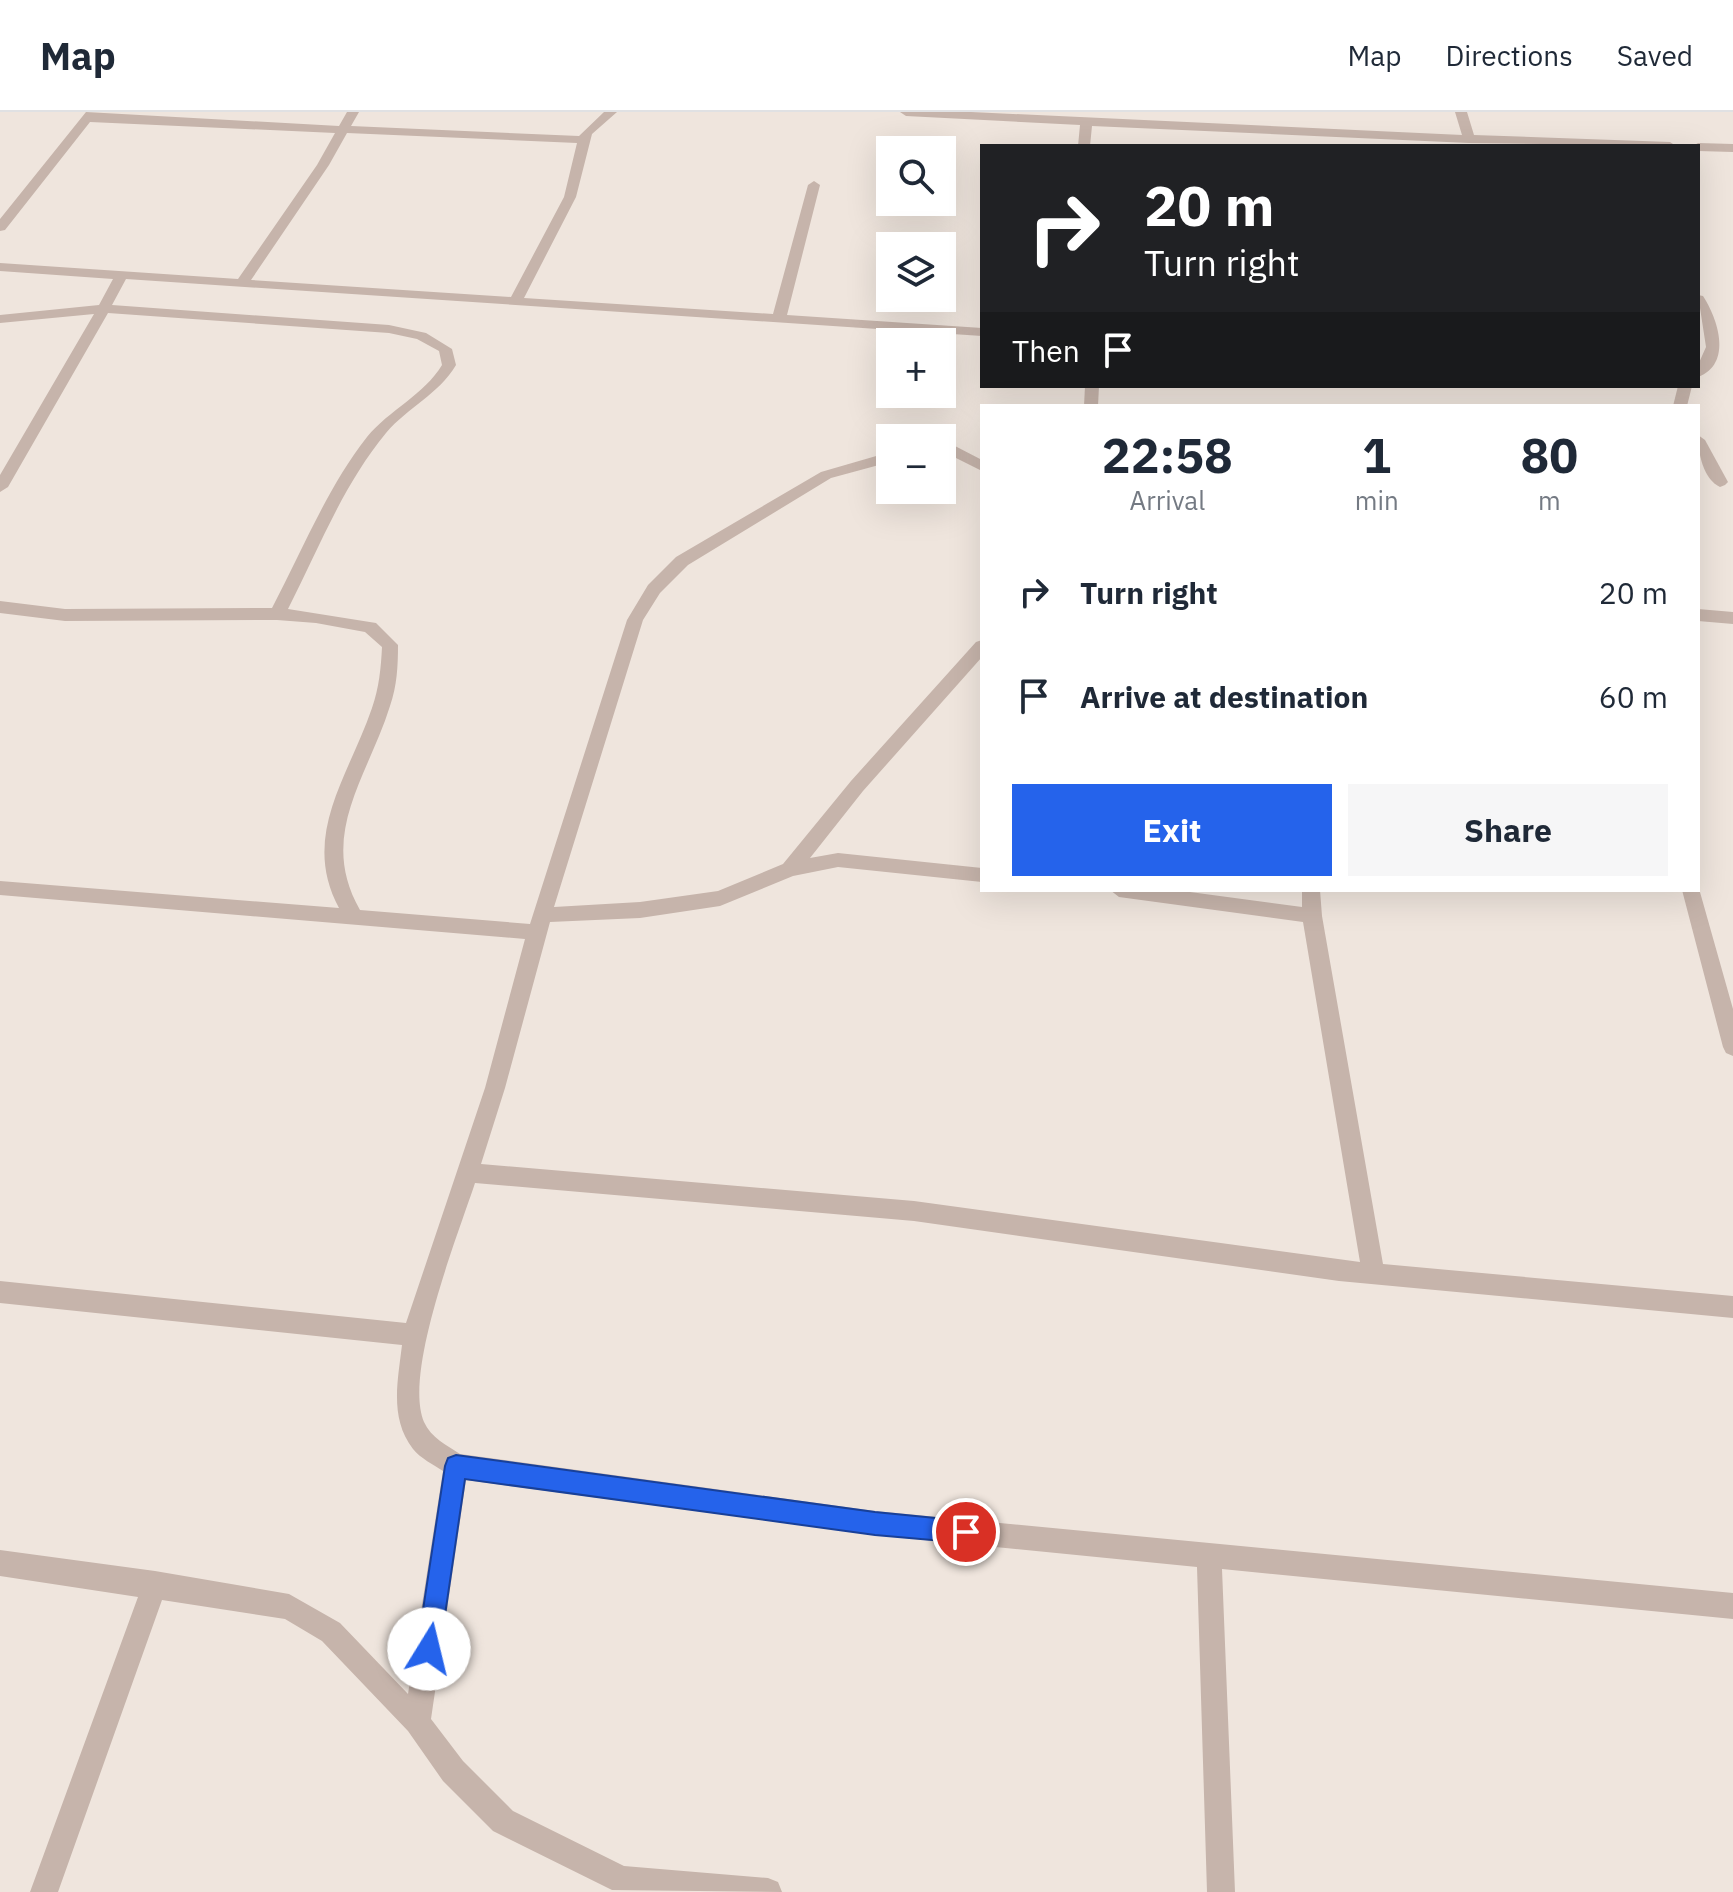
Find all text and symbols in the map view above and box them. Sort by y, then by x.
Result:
text: Map [40,31,116,80]
text: Map [1347,37,1401,74]
text: Directions [1445,37,1573,74]
text: Saved [1617,37,1693,74]
map controls [876,136,956,504]
button: search [876,136,956,216]
text: 20 m [1144,169,1274,241]
icon: right [1012,176,1116,280]
button: layers [876,232,956,312]
text: Turn right [1144,239,1300,286]
button: + [876,328,956,408]
icon: arrive [1096,328,1140,372]
text: Then [1012,331,1080,370]
button: − [876,424,956,504]
text: 22:58 [1102,424,1233,486]
text: 1 [1362,424,1391,486]
text: 80 [1521,424,1578,486]
text: Arrival [1129,483,1205,517]
text: min [1355,483,1399,517]
text: m [1538,483,1561,517]
icon: right [1012,570,1056,614]
text: Turn right [1080,573,1218,612]
text: 20 m [1599,573,1668,612]
icon: arrive [1012,674,1056,718]
text: Arrive at destination [1080,677,1368,716]
text: 60 m [1599,677,1668,716]
button: Exit [1012,784,1332,876]
button: Share [1348,784,1668,876]
pin [932,1498,1000,1566]
icon: arrive [944,1510,988,1554]
position arrow [387,1607,471,1691]

